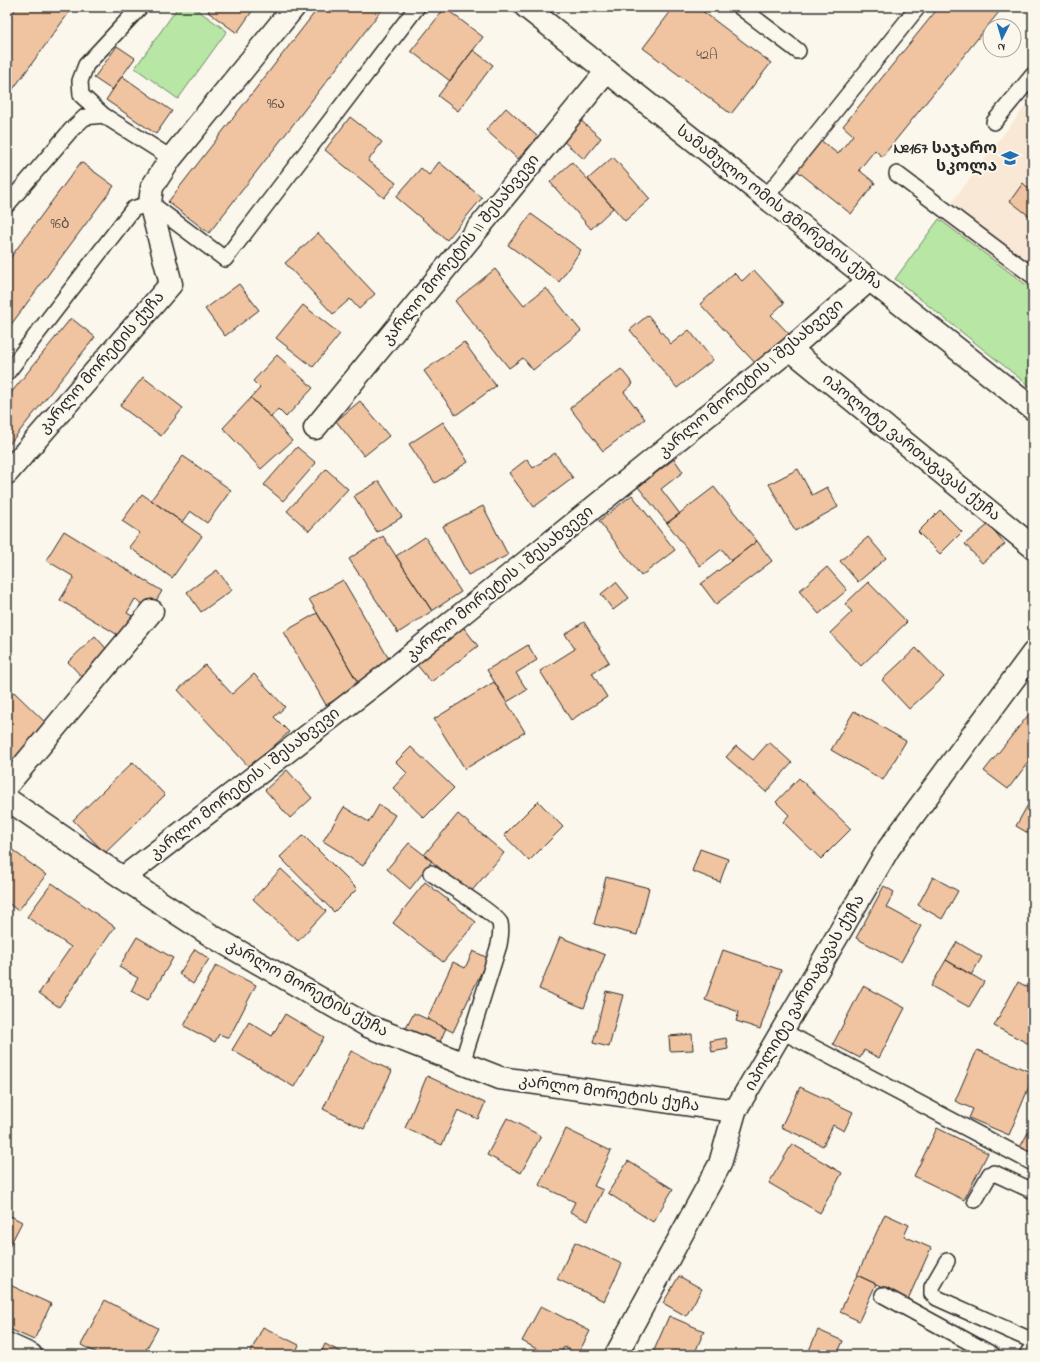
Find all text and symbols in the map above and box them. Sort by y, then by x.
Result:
north arrow [982,18,1022,58]
text: N [997,39,1006,55]
house number: 42A [696,45,718,66]
house number: 96ა [267,94,285,115]
street label: სამამულო ომის გმირების ქუჩა [671,120,887,296]
place label: №167 საჯარო სკოლა [893,137,997,179]
school or university icon: №167 საჯარო სკოლა [1000,148,1020,168]
street label: კარლო მორეტის II შესახვევი [376,149,546,351]
house number: 96ბ [51,214,69,235]
street label: კარლო მორეტის ქუჩა [33,286,171,440]
street label: კარლო მორეტის I შესახვევი [653,294,849,464]
street label: იპოლიტე ვართაგავას ქუჩა [817,368,1005,528]
street label: კარლო მორეტის I შესახვევი [401,500,599,668]
street label: კარლო მორეტის I შესახვევი [145,702,345,866]
street label: იპოლიტე ვართაგავას ქუჩა [739,890,871,1096]
street label: კარლო მორეტის ქუჩა [222,934,392,1044]
street label: კარლო მორეტის ქუჩა [517,1069,701,1119]

